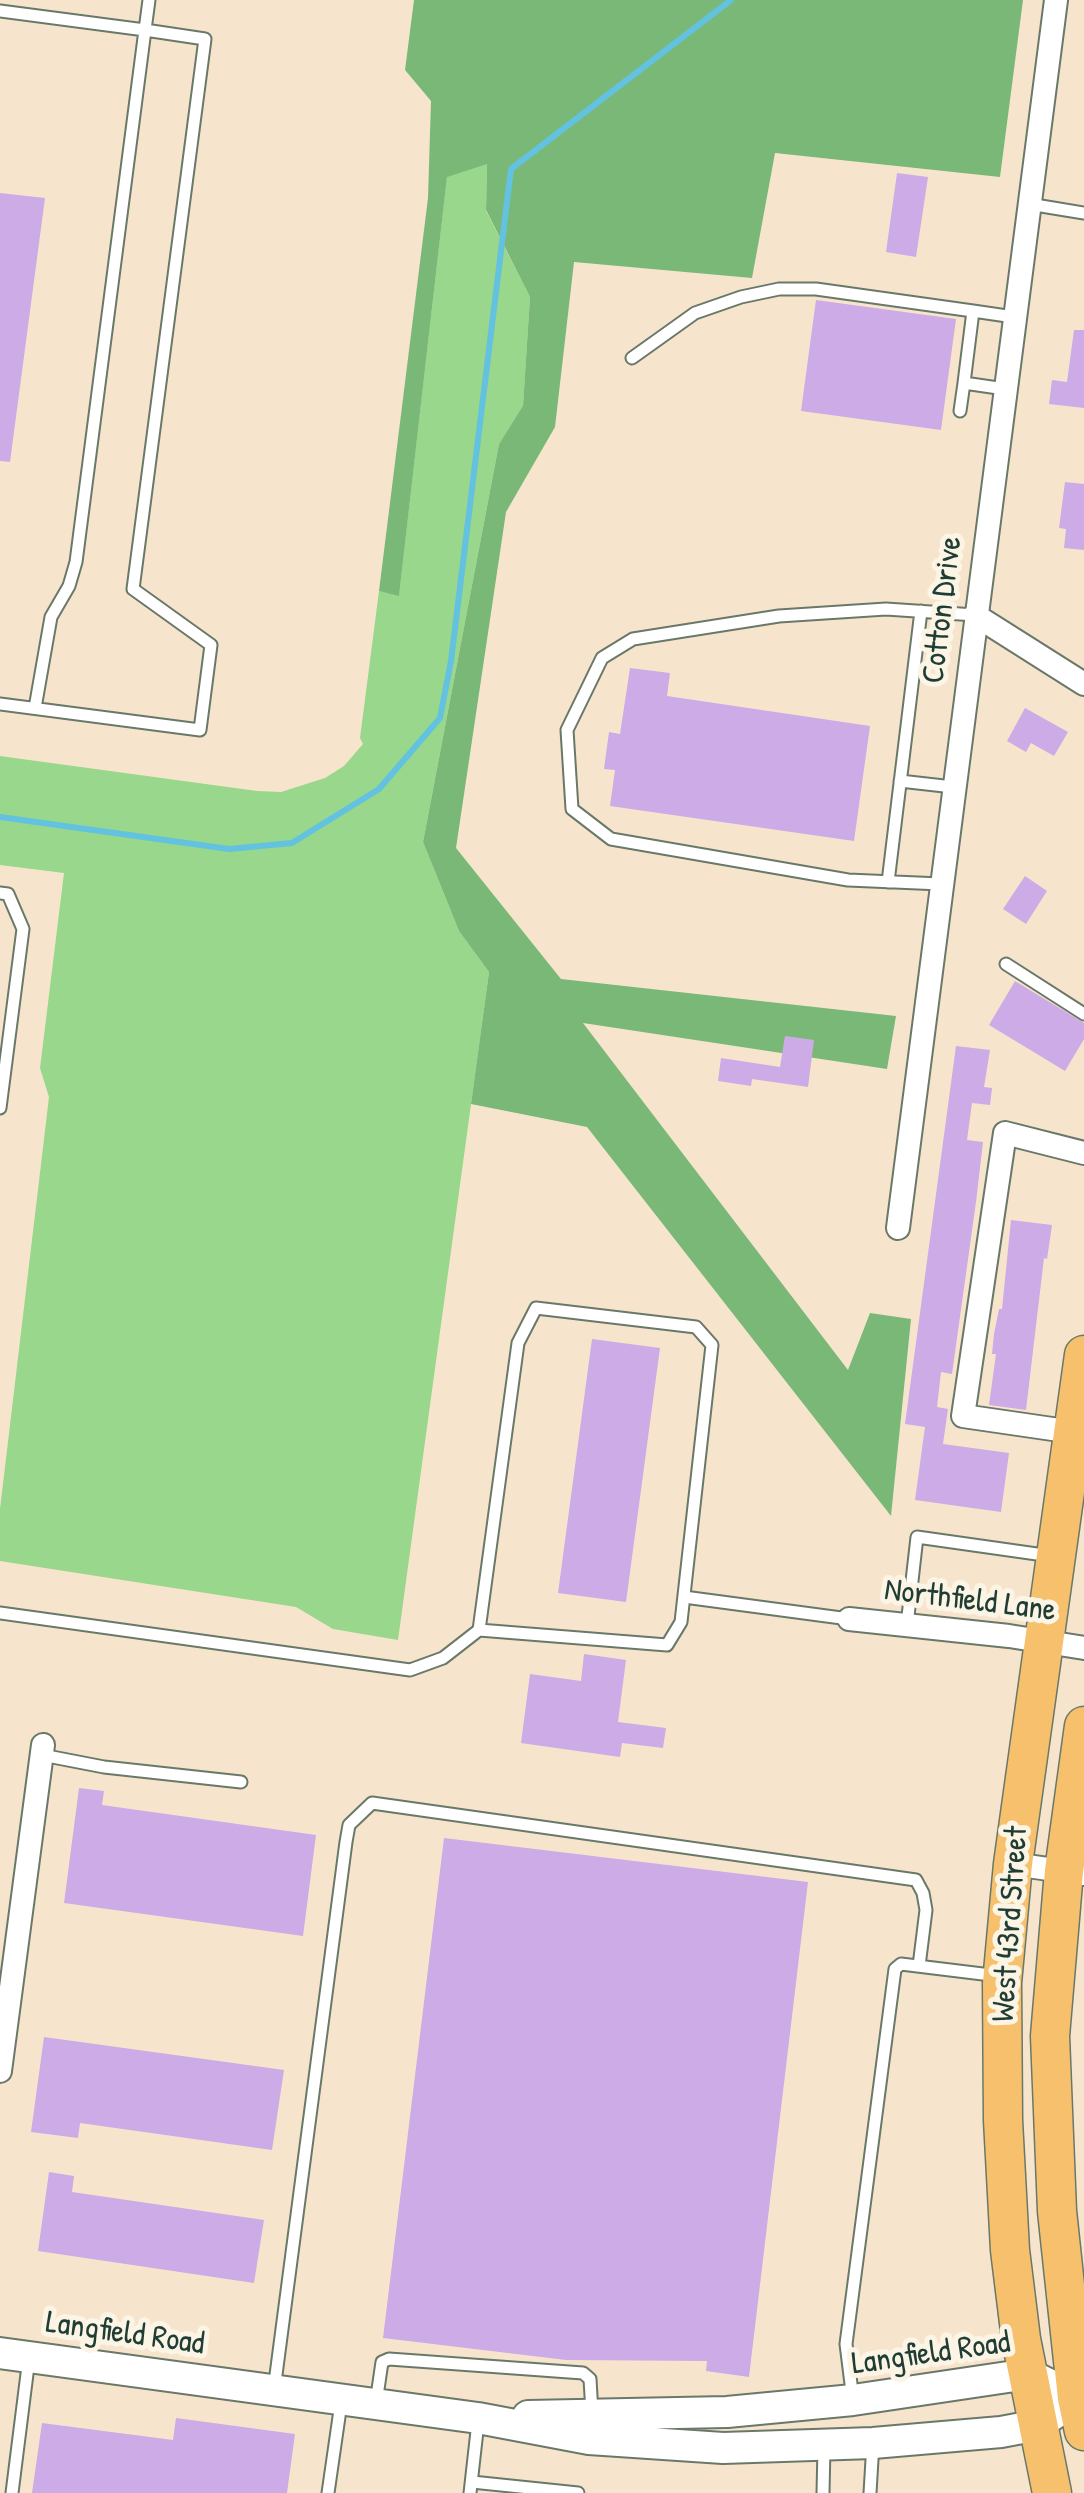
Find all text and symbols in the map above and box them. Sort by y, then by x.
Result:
street label: Cotton Drive [915,535,971,685]
street label: Northfield Lane [882,1571,1058,1631]
street label: West 43rd Street [985,1825,1037,2023]
street label: Langfield Road [43,2304,207,2364]
street label: Langfield Road [849,2324,1013,2384]

